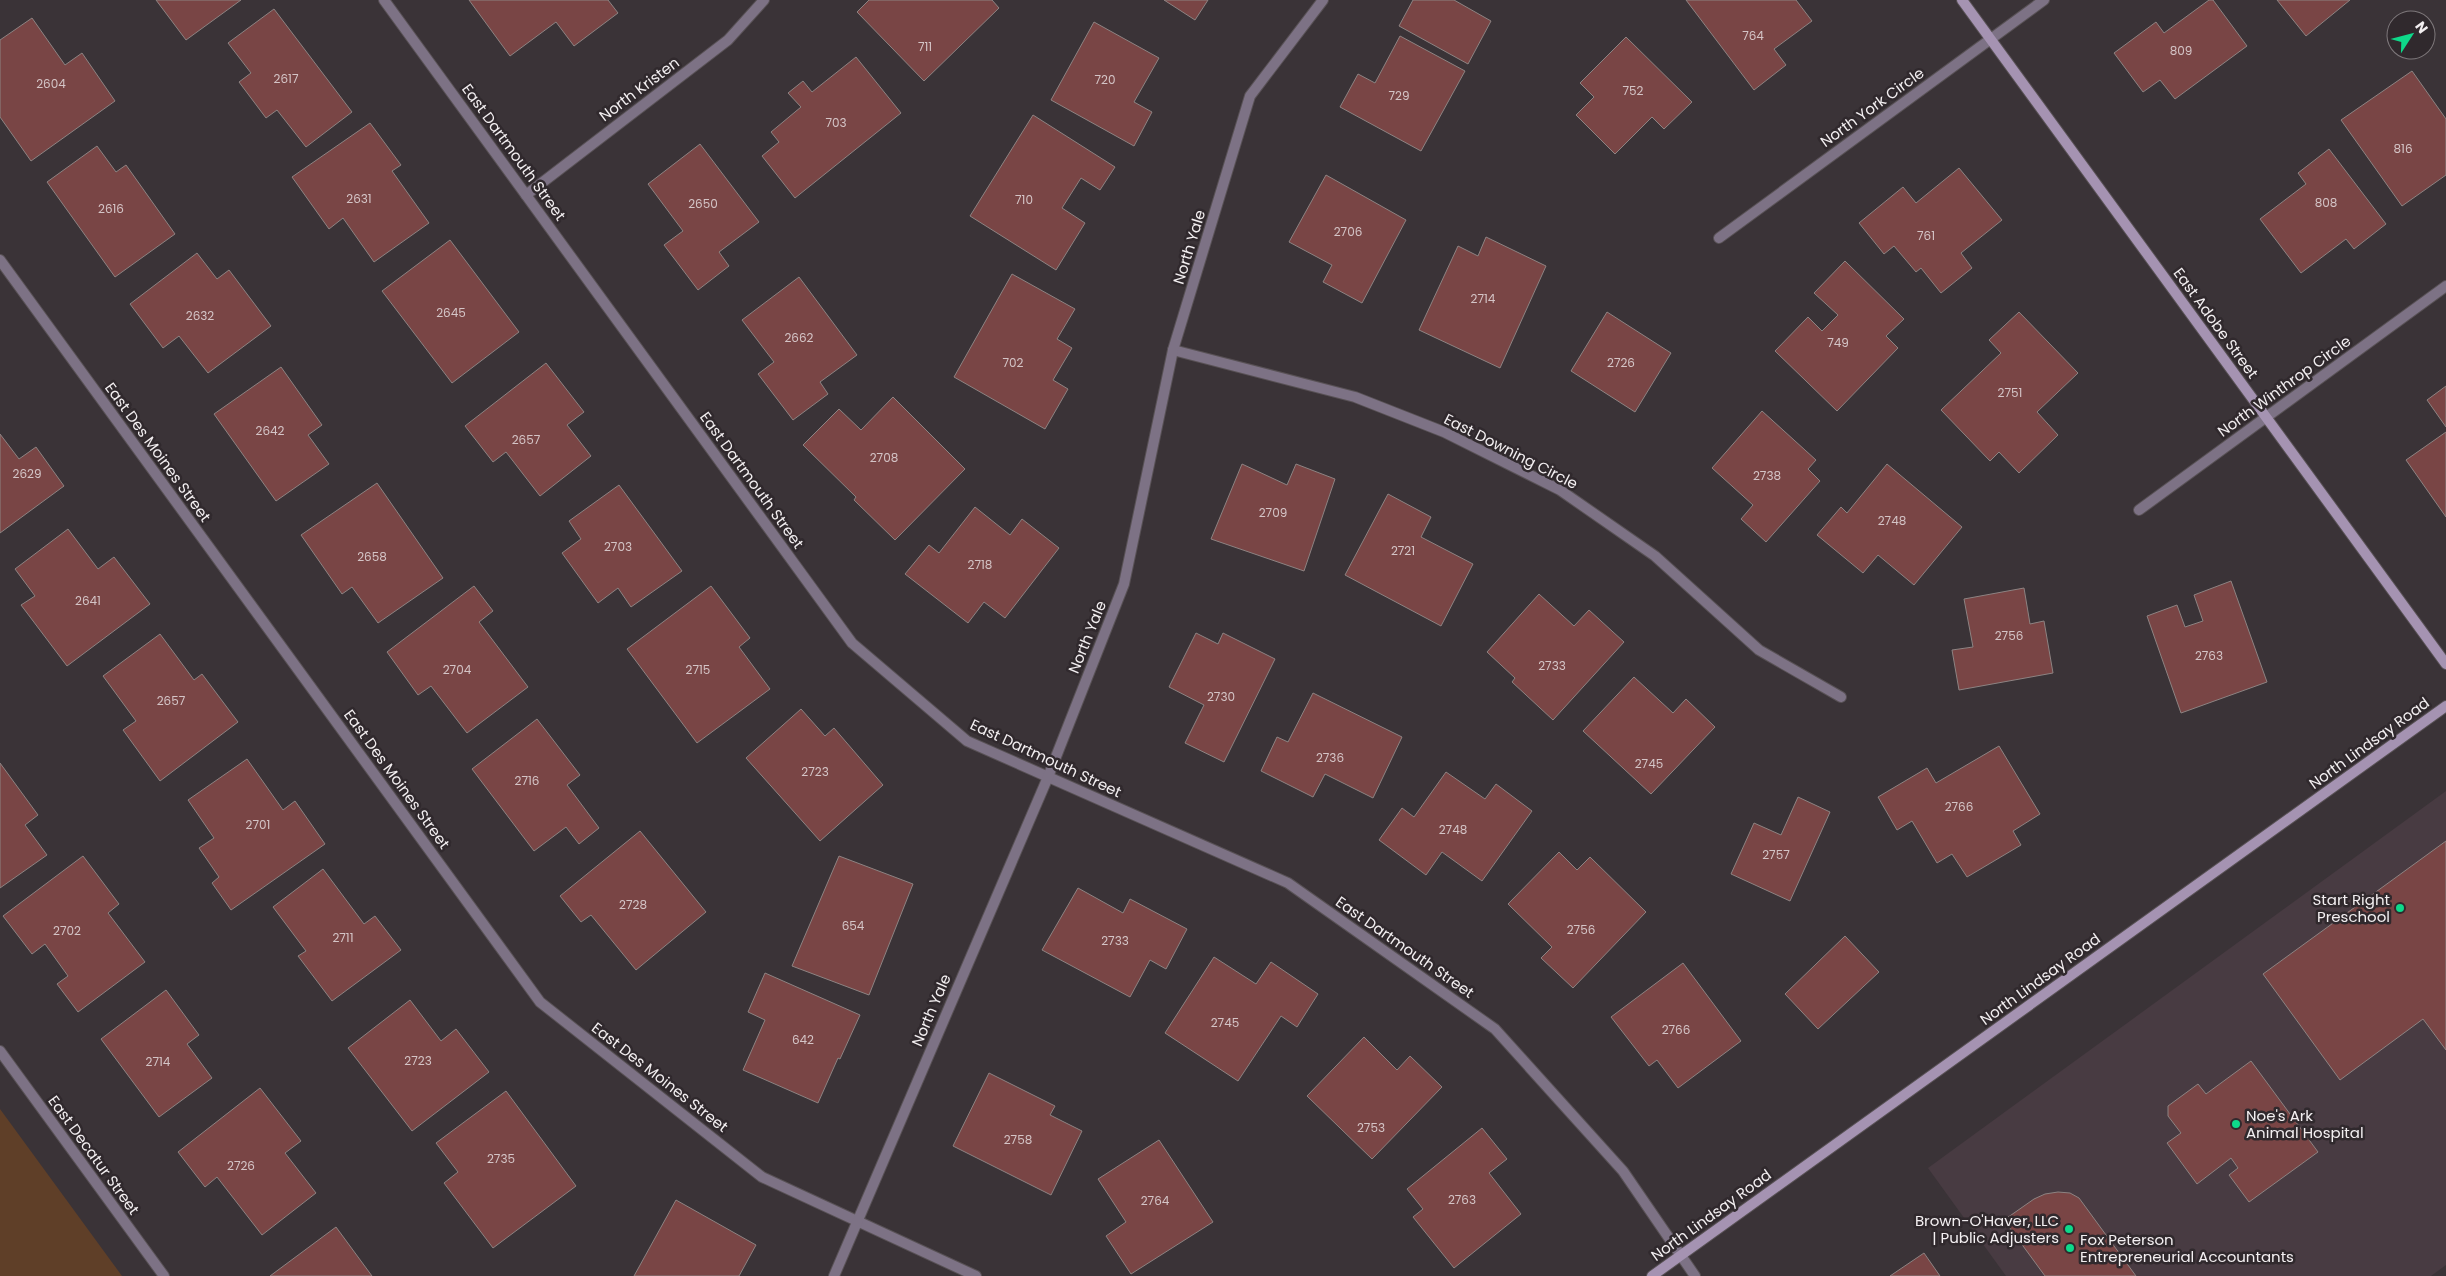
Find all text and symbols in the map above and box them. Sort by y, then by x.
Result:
north arrow [2386,10,2436,60]
text: N [2410,17,2433,37]
house number: 764 [1742,27,1764,44]
house number: 711 [918,38,932,55]
house number: 809 [2170,42,2192,59]
street label: North Kristen [595,52,683,126]
street label: North York Circle [1816,62,1928,152]
house number: 2617 [274,70,299,87]
house number: 720 [1095,71,1116,88]
house number: 2604 [36,75,66,92]
street label: East Dartmouth Street [457,79,571,225]
house number: 752 [1623,82,1644,99]
house number: 729 [1388,87,1410,104]
house number: 703 [825,114,847,131]
house number: 816 [2393,140,2413,157]
house number: 2631 [346,190,372,207]
house number: 710 [1015,191,1033,208]
house number: 808 [2315,194,2337,211]
house number: 2650 [688,195,718,212]
house number: 2616 [98,200,124,217]
street label: North Yale [1168,207,1210,287]
house number: 2706 [1334,223,1362,240]
house number: 761 [1917,227,1935,244]
street label: East Adobe Street [2169,263,2263,383]
house number: 2714 [1471,290,1496,307]
house number: 2645 [436,304,466,321]
house number: 2632 [186,307,214,324]
house number: 2662 [784,329,814,346]
street label: North Winthrop Circle [2213,330,2355,442]
house number: 749 [1827,334,1849,351]
house number: 702 [1003,354,1024,371]
house number: 2726 [1607,354,1635,371]
street label: East Des Moines Street [100,378,216,526]
house number: 2751 [1998,384,2022,401]
street label: East Dartmouth Street [695,407,809,553]
street label: East Downing Circle [1440,408,1582,494]
house number: 2642 [256,422,285,439]
house number: 2657 [512,431,541,448]
house number: 2708 [870,449,898,466]
house number: 2629 [13,465,41,482]
house number: 2738 [1753,467,1781,484]
house number: 2709 [1259,504,1287,521]
house number: 2748 [1878,512,1906,529]
house number: 2703 [604,538,632,555]
house number: 2721 [1391,542,1415,559]
house number: 2658 [357,548,387,565]
house number: 2718 [968,556,992,573]
house number: 2641 [75,592,101,609]
street label: North Yale [1063,598,1111,676]
house number: 2756 [1995,627,2023,644]
house number: 2763 [2195,647,2223,664]
house number: 2733 [1538,657,1566,674]
house number: 2704 [443,661,472,678]
house number: 2715 [686,661,710,678]
house number: 2730 [1207,688,1235,705]
house number: 2657 [157,692,186,709]
street label: North Lindsay Road [2305,692,2433,794]
street label: East Des Moines Street [339,705,455,853]
street label: East Dartmouth Street [967,714,1125,802]
house number: 2736 [1316,749,1344,766]
house number: 2745 [1635,755,1663,772]
house number: 2723 [801,763,829,780]
house number: 2716 [515,772,539,789]
house number: 2766 [1945,798,1973,815]
house number: 2701 [246,816,270,833]
house number: 2748 [1439,821,1467,838]
house number: 2757 [1762,846,1790,863]
place label: Start Right Preschool [2313,889,2390,927]
street label: East Dartmouth Street [1332,891,1478,1003]
house number: 2728 [619,896,647,913]
marker: Start Right Preschool [2394,902,2406,914]
house number: 654 [842,917,865,934]
house number: 2756 [1567,921,1595,938]
house number: 2702 [53,922,81,939]
street label: North Lindsay Road [1976,928,2104,1030]
house number: 2711 [332,929,354,946]
house number: 2733 [1101,932,1129,949]
street label: North Yale [906,971,956,1049]
house number: 2745 [1211,1014,1239,1031]
street label: East Des Moines Street [587,1017,733,1137]
house number: 2766 [1662,1021,1690,1038]
house number: 642 [792,1031,814,1048]
house number: 2723 [404,1052,432,1069]
house number: 2714 [146,1053,171,1070]
street label: East Decatur Street [44,1091,144,1219]
place label: Noe's Ark Animal Hospital [2246,1105,2364,1143]
marker: Noe's Ark Animal Hospital [2230,1118,2242,1130]
house number: 2753 [1357,1119,1385,1136]
house number: 2758 [1004,1131,1032,1148]
house number: 2735 [487,1150,515,1167]
house number: 2726 [227,1157,255,1174]
street label: North Lindsay Road [1647,1164,1775,1266]
house number: 2763 [1448,1191,1476,1208]
house number: 2764 [1141,1192,1170,1209]
place label: Brown-O'Haver, LLC | Public Adjusters [1915,1210,2059,1248]
marker: Brown-O'Haver, LLC | Public Adjusters [2063,1223,2075,1235]
place label: Fox Peterson Entrepreneurial Accountants [2080,1229,2294,1267]
marker: Fox Peterson Entrepreneurial Accountants [2064,1242,2076,1254]

